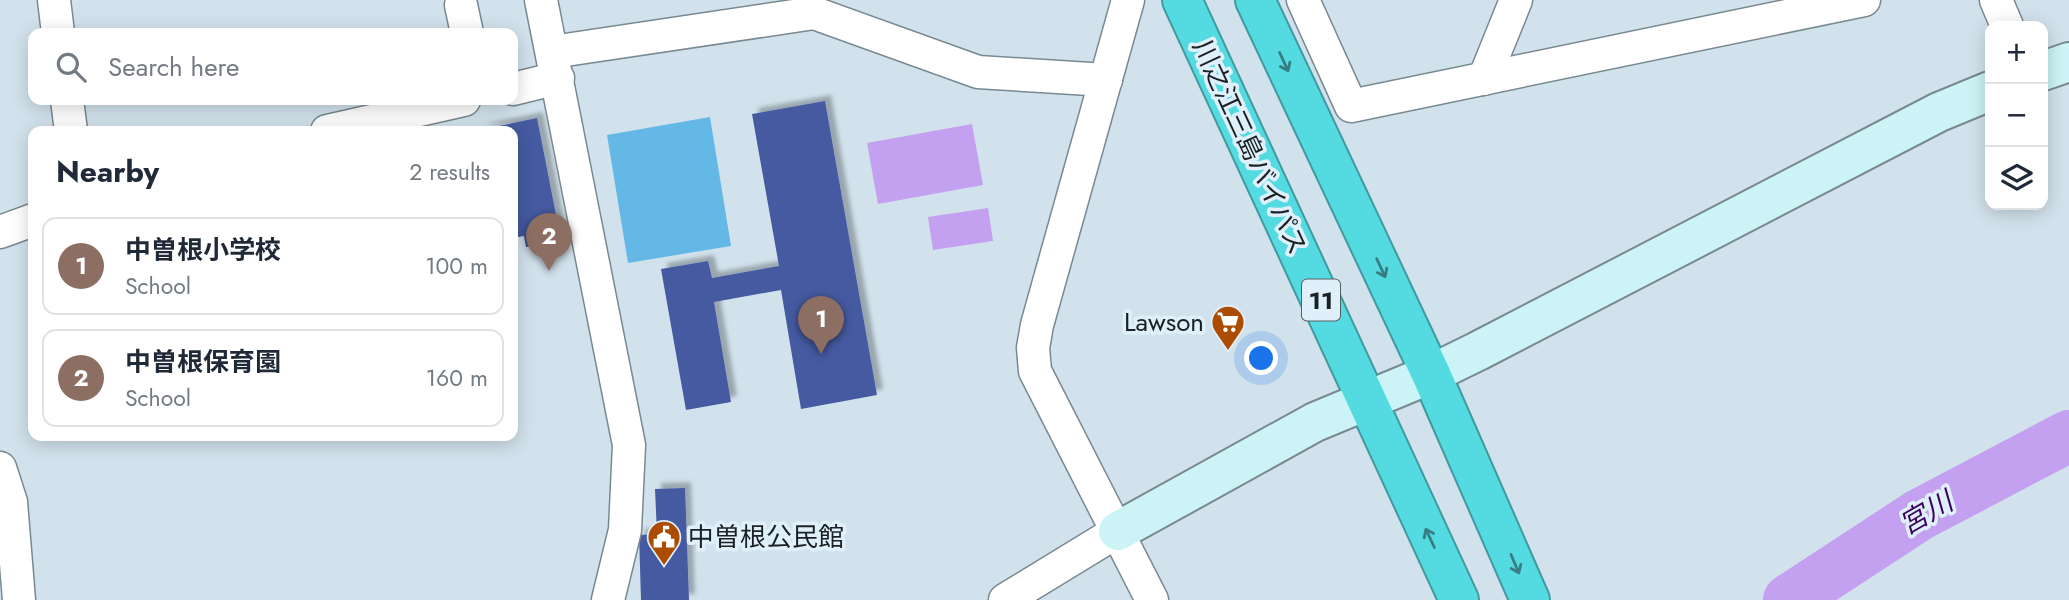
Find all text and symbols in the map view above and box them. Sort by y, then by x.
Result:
map controls [1985,21,2048,210]
button: + [1985,21,2048,84]
search box [28,28,518,105]
street label: 川之江三島バイパス [1183,33,1317,261]
icon: search [52,48,90,86]
text: Search here [108,48,240,86]
one-way arrow [1278,51,1292,72]
button: − [1985,84,2048,147]
button: layers [1985,147,2048,210]
text: Nearby [56,150,159,193]
text: 2 results [409,155,490,189]
pin: 2 [526,213,572,271]
text: 中曽根小学校 [125,231,281,269]
text: 1 [75,249,87,283]
text: 100 m [425,249,488,283]
one-way arrow [1375,257,1388,278]
text: School [125,269,191,303]
road number: 11 [1302,279,1340,320]
pin: 1 [798,296,844,354]
place label: Lawson [1124,303,1204,341]
supermarket icon: Lawson [1209,303,1247,352]
your location [1244,341,1278,375]
text: 中曽根保育園 [125,343,281,381]
text: 2 [73,361,89,395]
text: 160 m [426,361,488,395]
text: School [125,381,191,415]
water label: 宮川 [1891,480,1963,545]
public building icon: 中曽根公民館 [645,518,683,567]
place label: 中曽根公民館 [688,518,844,556]
one-way arrow [1423,528,1436,549]
one-way arrow [1509,553,1522,575]

